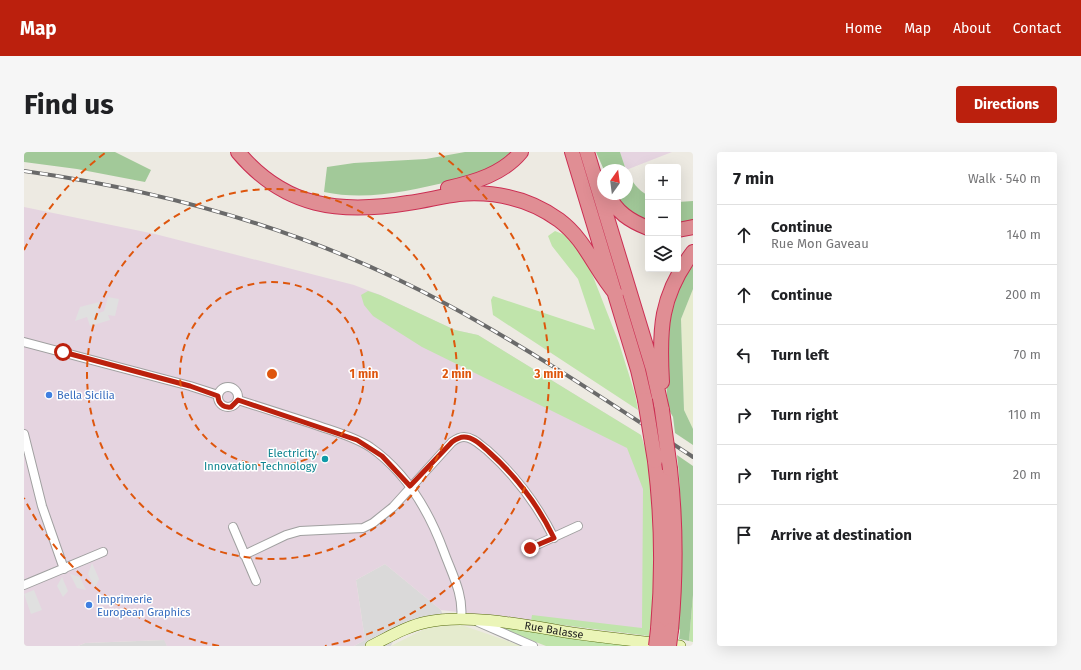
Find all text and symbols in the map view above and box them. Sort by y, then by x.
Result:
text: Map [20,17,57,40]
text: Home [845,20,882,37]
text: Map [904,20,931,37]
text: About [953,20,991,37]
text: Contact [1013,20,1061,37]
button: Directions [956,86,1057,123]
text: Find us [24,88,114,121]
north arrow [597,164,633,200]
map controls [645,164,681,272]
button: + [645,164,681,200]
text: 7 min [733,168,774,189]
text: Walk · 540 m [968,171,1041,186]
button: − [645,200,681,236]
text: Continue [771,218,832,236]
icon: ahead [733,224,755,246]
text: 140 m [1007,227,1041,242]
button: layers [645,236,681,272]
text: Rue Mon Gaveau [771,236,869,251]
icon: ahead [733,284,755,306]
text: Continue [771,286,832,304]
text: 200 m [1005,287,1041,302]
route start [54,343,72,361]
icon: left [733,344,755,366]
text: Turn left [771,346,829,364]
text: 70 m [1014,347,1041,362]
centre of rings [265,367,279,381]
text: 1 min [350,367,378,381]
text: 2 min [442,367,472,381]
text: 3 min [533,367,564,381]
place label: Bella Sicilia [57,389,115,402]
marker: Bella Sicilia [44,390,54,400]
icon: right [733,404,755,426]
text: Turn right [771,406,838,424]
text: 110 m [1008,407,1041,422]
place label: Electricity Innovation Technology [204,447,318,473]
marker: Electricity Innovation Technology [320,454,330,464]
icon: right [733,464,755,486]
text: Turn right [771,466,838,484]
text: 20 m [1013,467,1041,482]
icon: arrive [733,524,755,546]
text: Arrive at destination [771,526,912,544]
route end [521,539,539,557]
place label: Imprimerie European Graphics [97,593,191,619]
marker: Imprimerie European Graphics [84,600,94,610]
street label: Rue Balasse [524,619,584,642]

